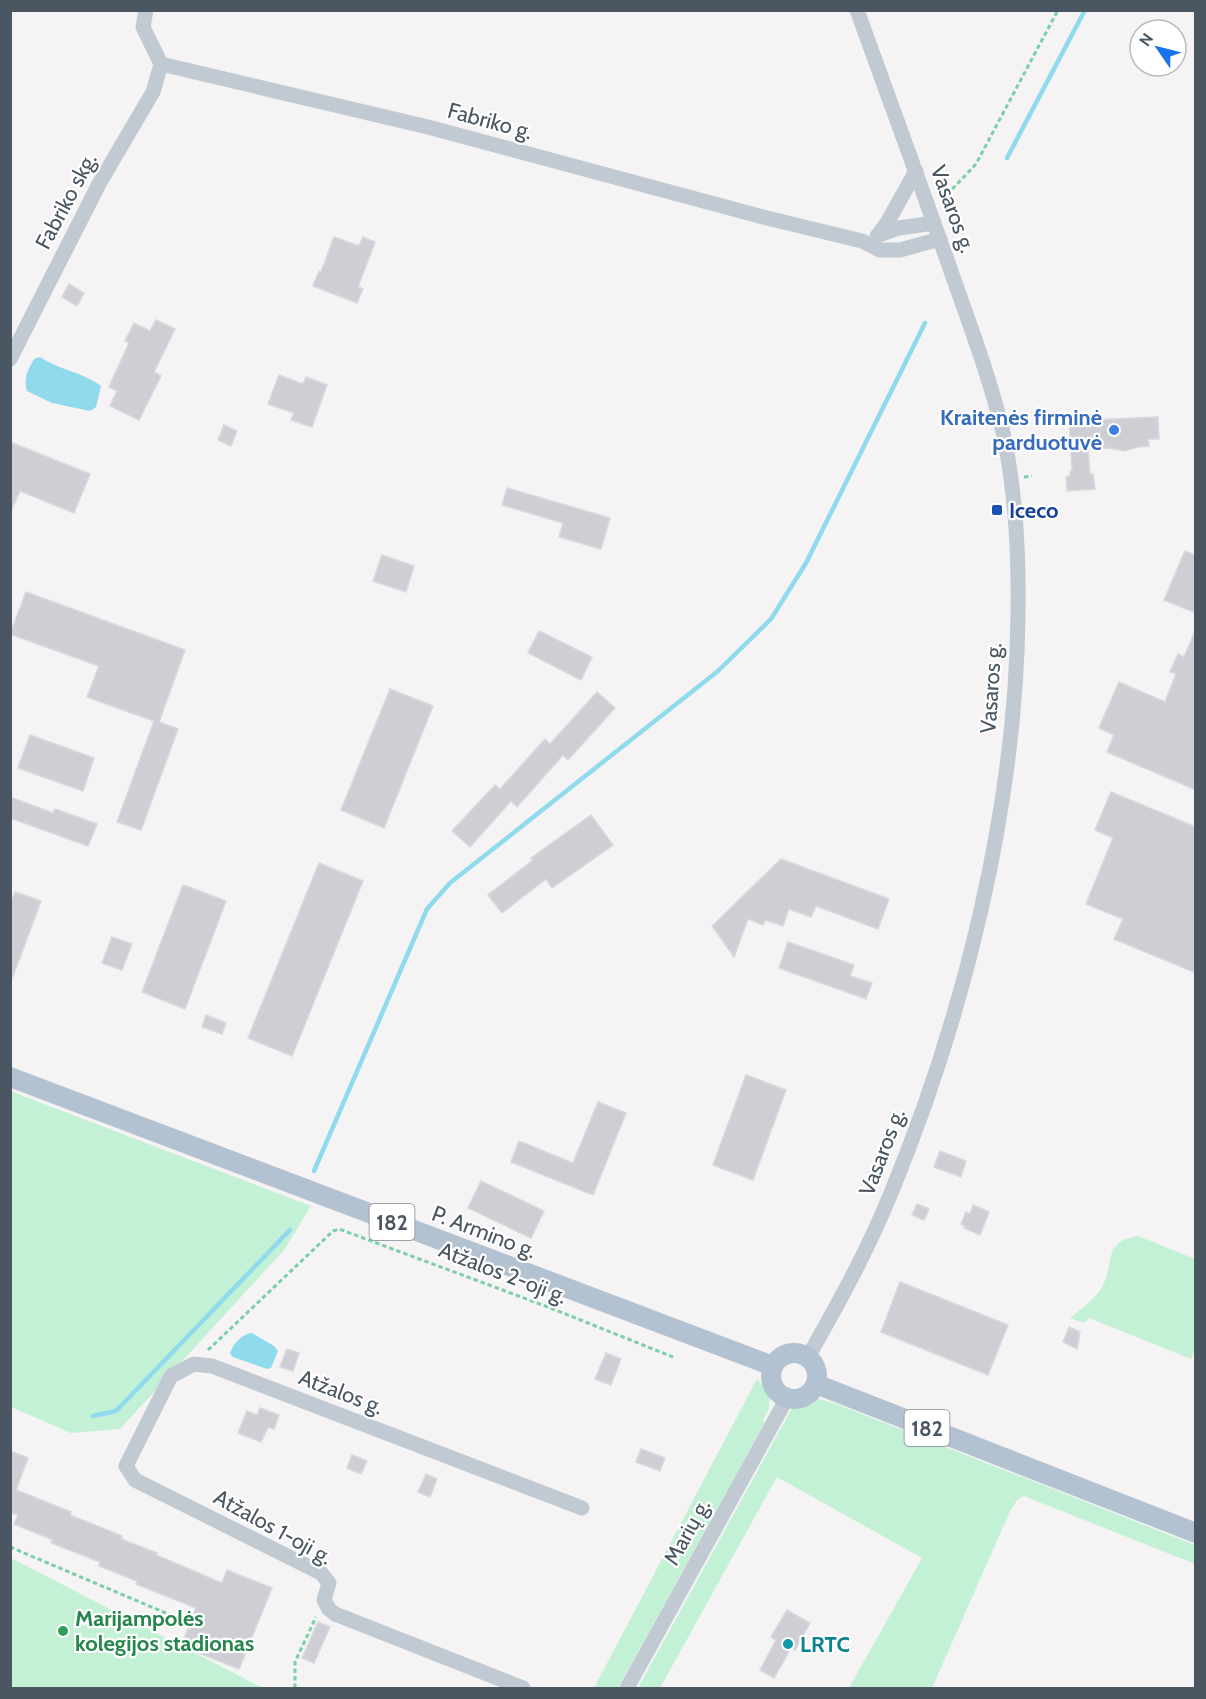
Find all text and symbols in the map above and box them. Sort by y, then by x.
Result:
north arrow [1128,18,1188,78]
text: N [1135,30,1157,50]
street label: Fabriko g. [445,97,535,145]
street label: Fabriko skg. [29,148,103,254]
street label: Vasaros g. [925,162,981,256]
place label: Kraitenės firminė parduotuvė [940,404,1102,456]
marker: Kraitenės firminė parduotuvė [1107,423,1121,437]
place label: Iceco [1009,497,1059,524]
marker: Iceco [990,503,1004,517]
street label: Vasaros g. [974,642,1008,734]
street label: Vasaros g. [853,1105,911,1199]
street label: P. Armino g. [428,1200,540,1264]
road number: 182 [370,1204,414,1240]
street label: Atžalos 2-oji g. [435,1236,571,1310]
street label: Atžalos g. [295,1364,387,1420]
road number: 182 [904,1410,950,1446]
street label: Atžalos 1-oji g. [209,1483,337,1571]
street label: Marių g. [658,1494,716,1570]
place label: Marijampolės kolegijos stadionas [75,1605,254,1657]
marker: Marijampolės kolegijos stadionas [56,1624,70,1638]
place label: LRTC [800,1631,850,1658]
marker: LRTC [781,1637,795,1651]

